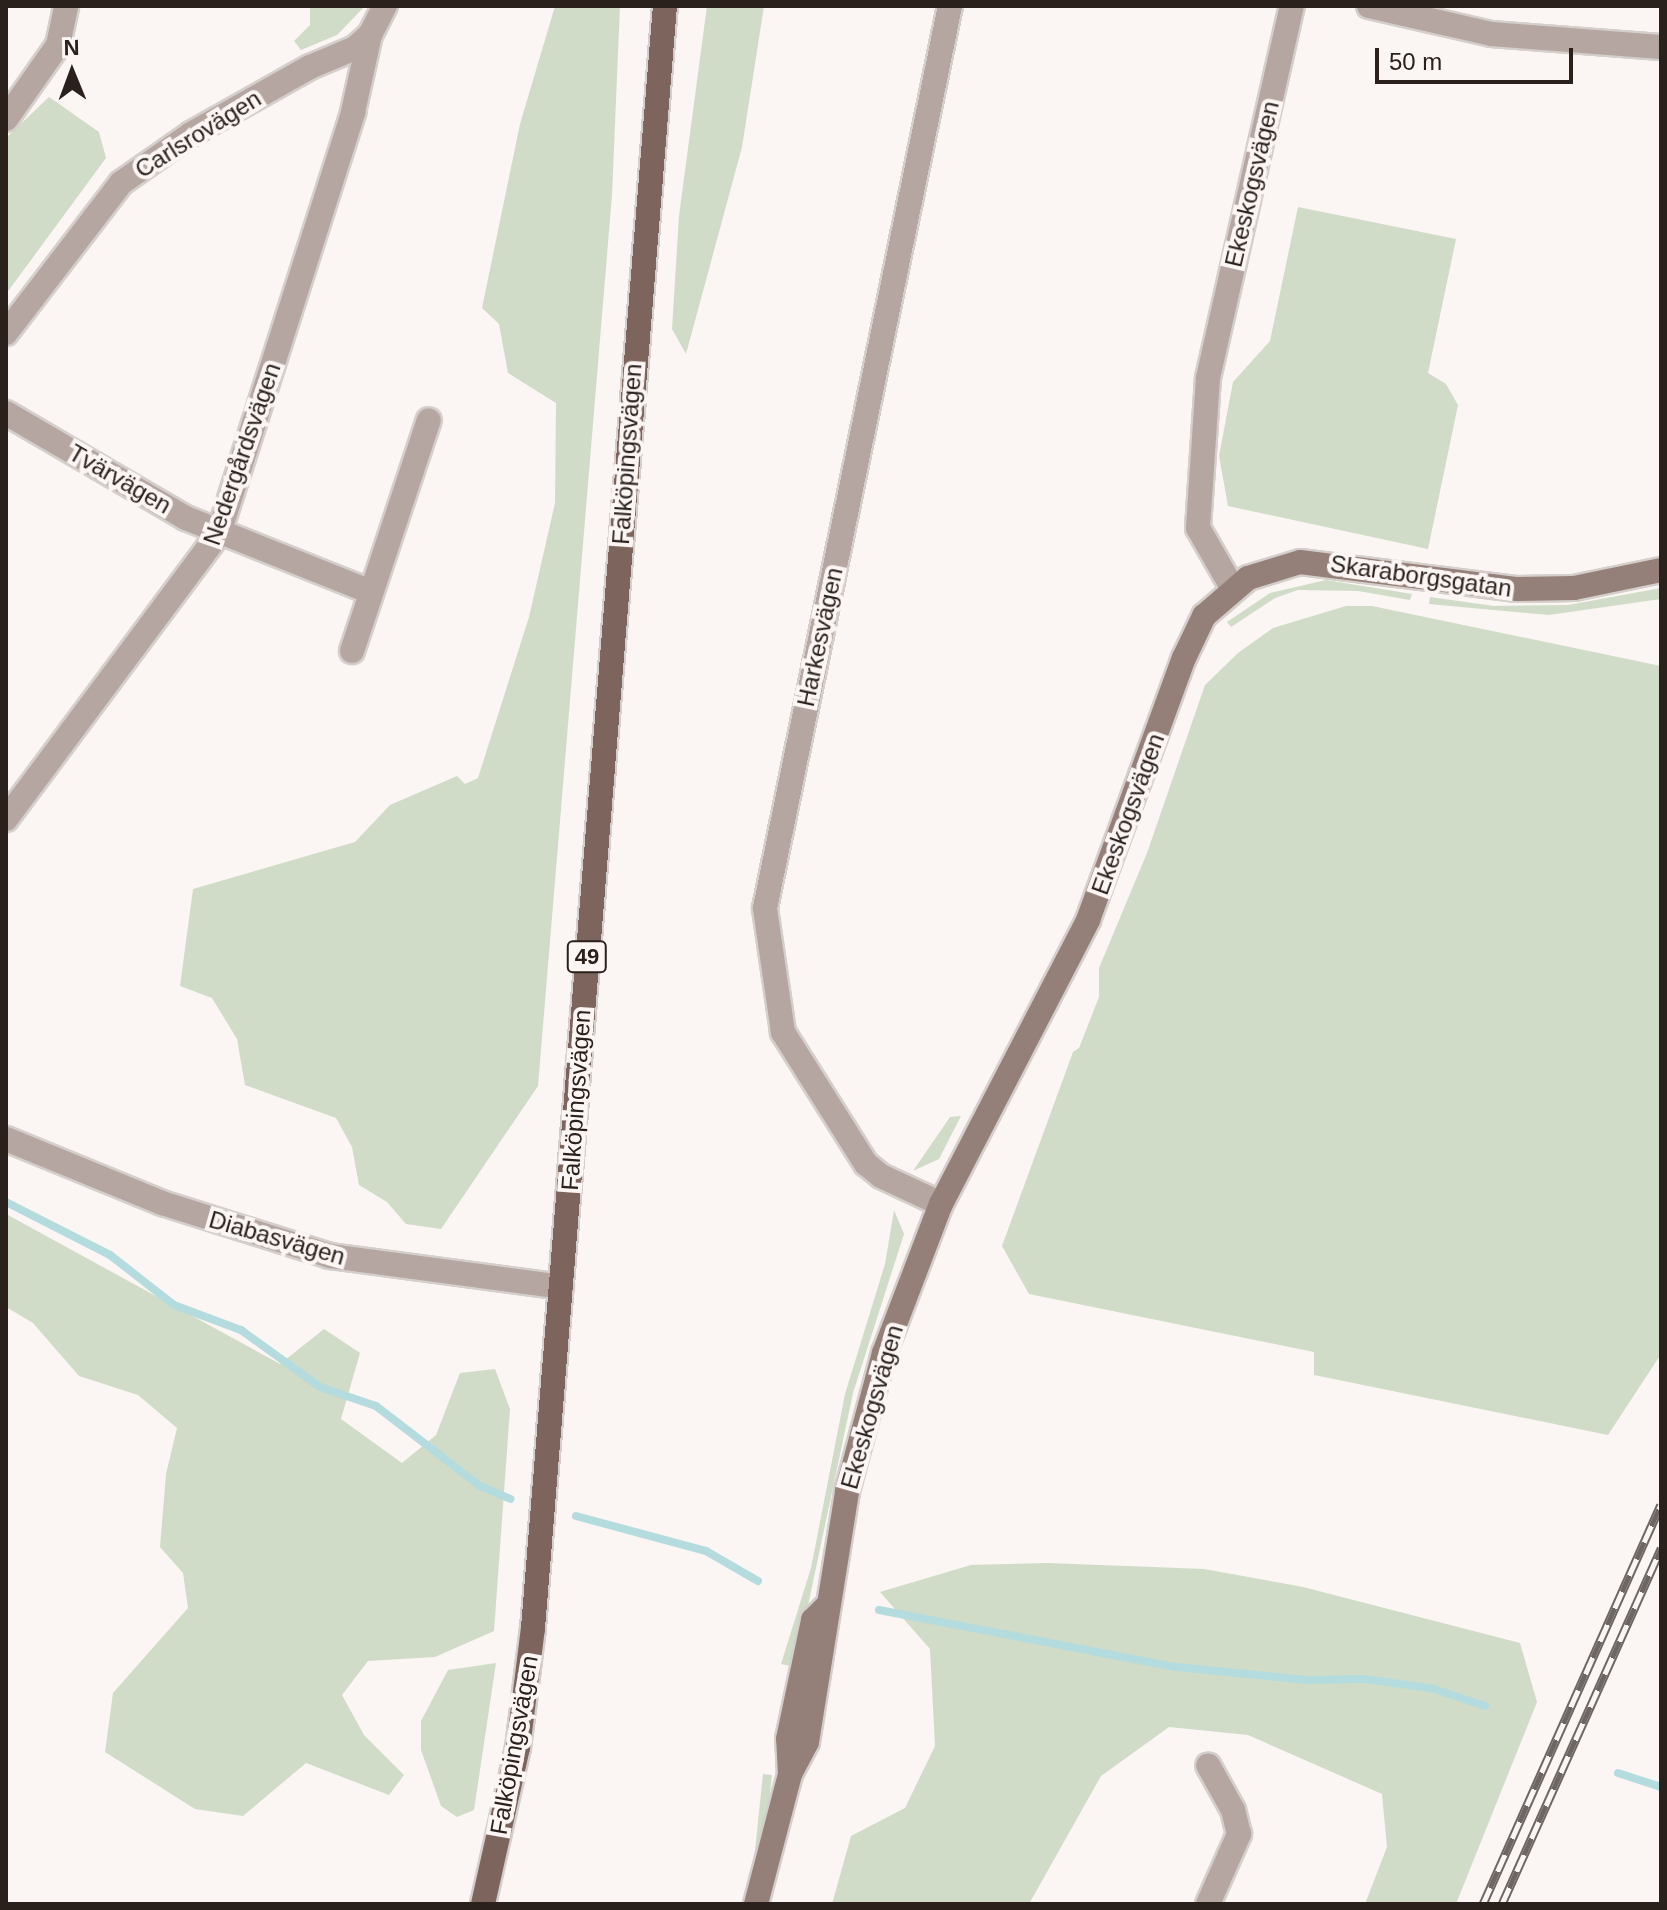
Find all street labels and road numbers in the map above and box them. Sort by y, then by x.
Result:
street label: Carlsrovägen [130,84,266,184]
street label: Ekeskogsvägen [1219,98,1285,270]
street label: Nedergårdsvägen [197,359,287,549]
street label: Falköpingsvägen [606,362,648,546]
street label: Tvärvägen [64,438,176,520]
street label: Skaraborgsgatan [1328,549,1514,603]
street label: Harkesvägen [791,565,849,709]
street label: Ekeskogsvägen [1085,729,1171,899]
road number: 49 [565,939,609,975]
street label: Falköpingsvägen [555,1008,597,1192]
street label: Diabasvägen [206,1205,348,1271]
street label: Ekeskogsvägen [835,1322,909,1492]
street label: Falköpingsvägen [484,1653,544,1837]

